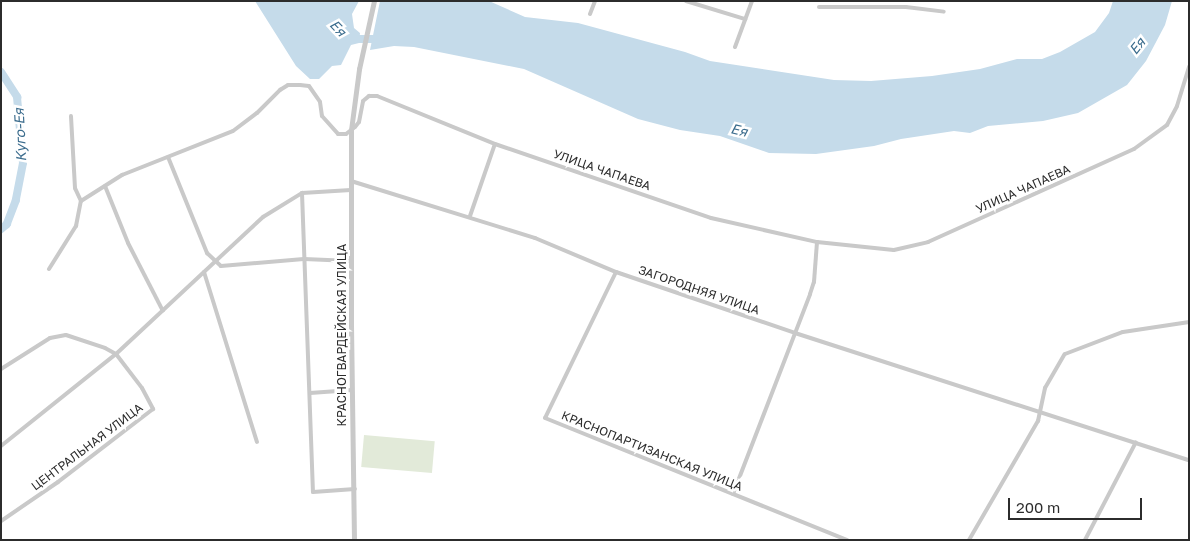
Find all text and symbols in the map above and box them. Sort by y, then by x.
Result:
water label: Ея [326,16,350,40]
water label: Ея [1125,34,1149,58]
water label: Куго-Ея [10,108,30,162]
water label: Ея [729,120,749,140]
street label: УЛИЦА ЧАПАЕВА [551,147,653,193]
street label: УЛИЦА ЧАПАЕВА [974,162,1072,216]
street label: КРАСНОГВАРДЕЙСКАЯ УЛИЦА [335,244,349,426]
street label: ЗАГОРОДНЯЯ УЛИЦА [637,262,761,318]
street label: ЦЕНТРАЛЬНАЯ УЛИЦА [28,400,146,494]
street label: КРАСНОПАРТИЗАНСКАЯ УЛИЦА [559,408,745,494]
scale bar [1010,488,1144,520]
text: 200 m [1016,498,1060,516]

